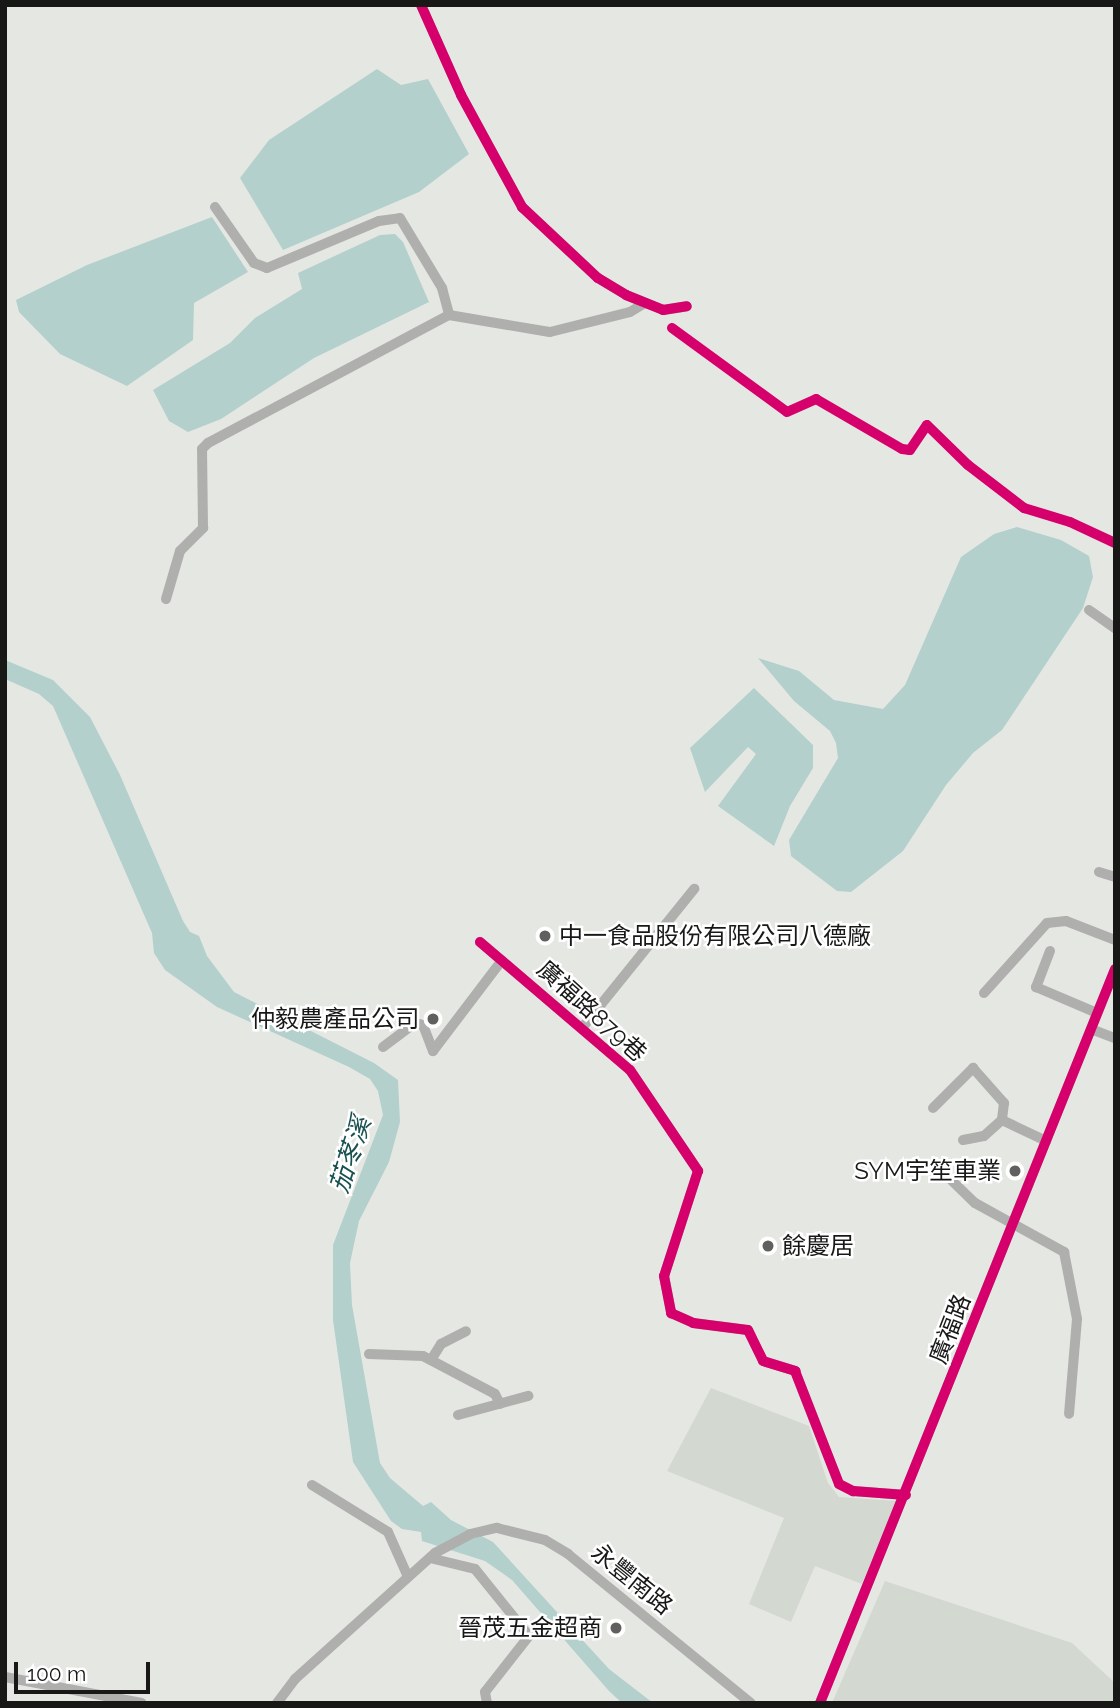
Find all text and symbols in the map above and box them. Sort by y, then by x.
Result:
place label: 中一食品股份有限公司八德廠 [559,922,871,950]
marker: 中一食品股份有限公司八德廠 [537,928,553,944]
street label: 廣福路879巷 [531,954,653,1068]
place label: 仲毅農產品公司 [251,1005,419,1033]
marker: 仲毅農產品公司 [425,1011,441,1027]
water label: 茄苳溪 [324,1113,378,1197]
place label: SYM宇笙車業 [854,1157,1001,1185]
marker: SYM宇笙車業 [1007,1163,1023,1179]
place label: 餘慶居 [782,1232,854,1260]
marker: 餘慶居 [760,1238,776,1254]
street label: 廣福路 [924,1290,976,1368]
street label: 永豐南路 [586,1538,678,1620]
place label: 晉茂五金超商 [458,1614,602,1642]
marker: 晉茂五金超商 [608,1620,624,1636]
scale bar [18,1648,154,1692]
text: 100 m [27,1661,86,1686]

